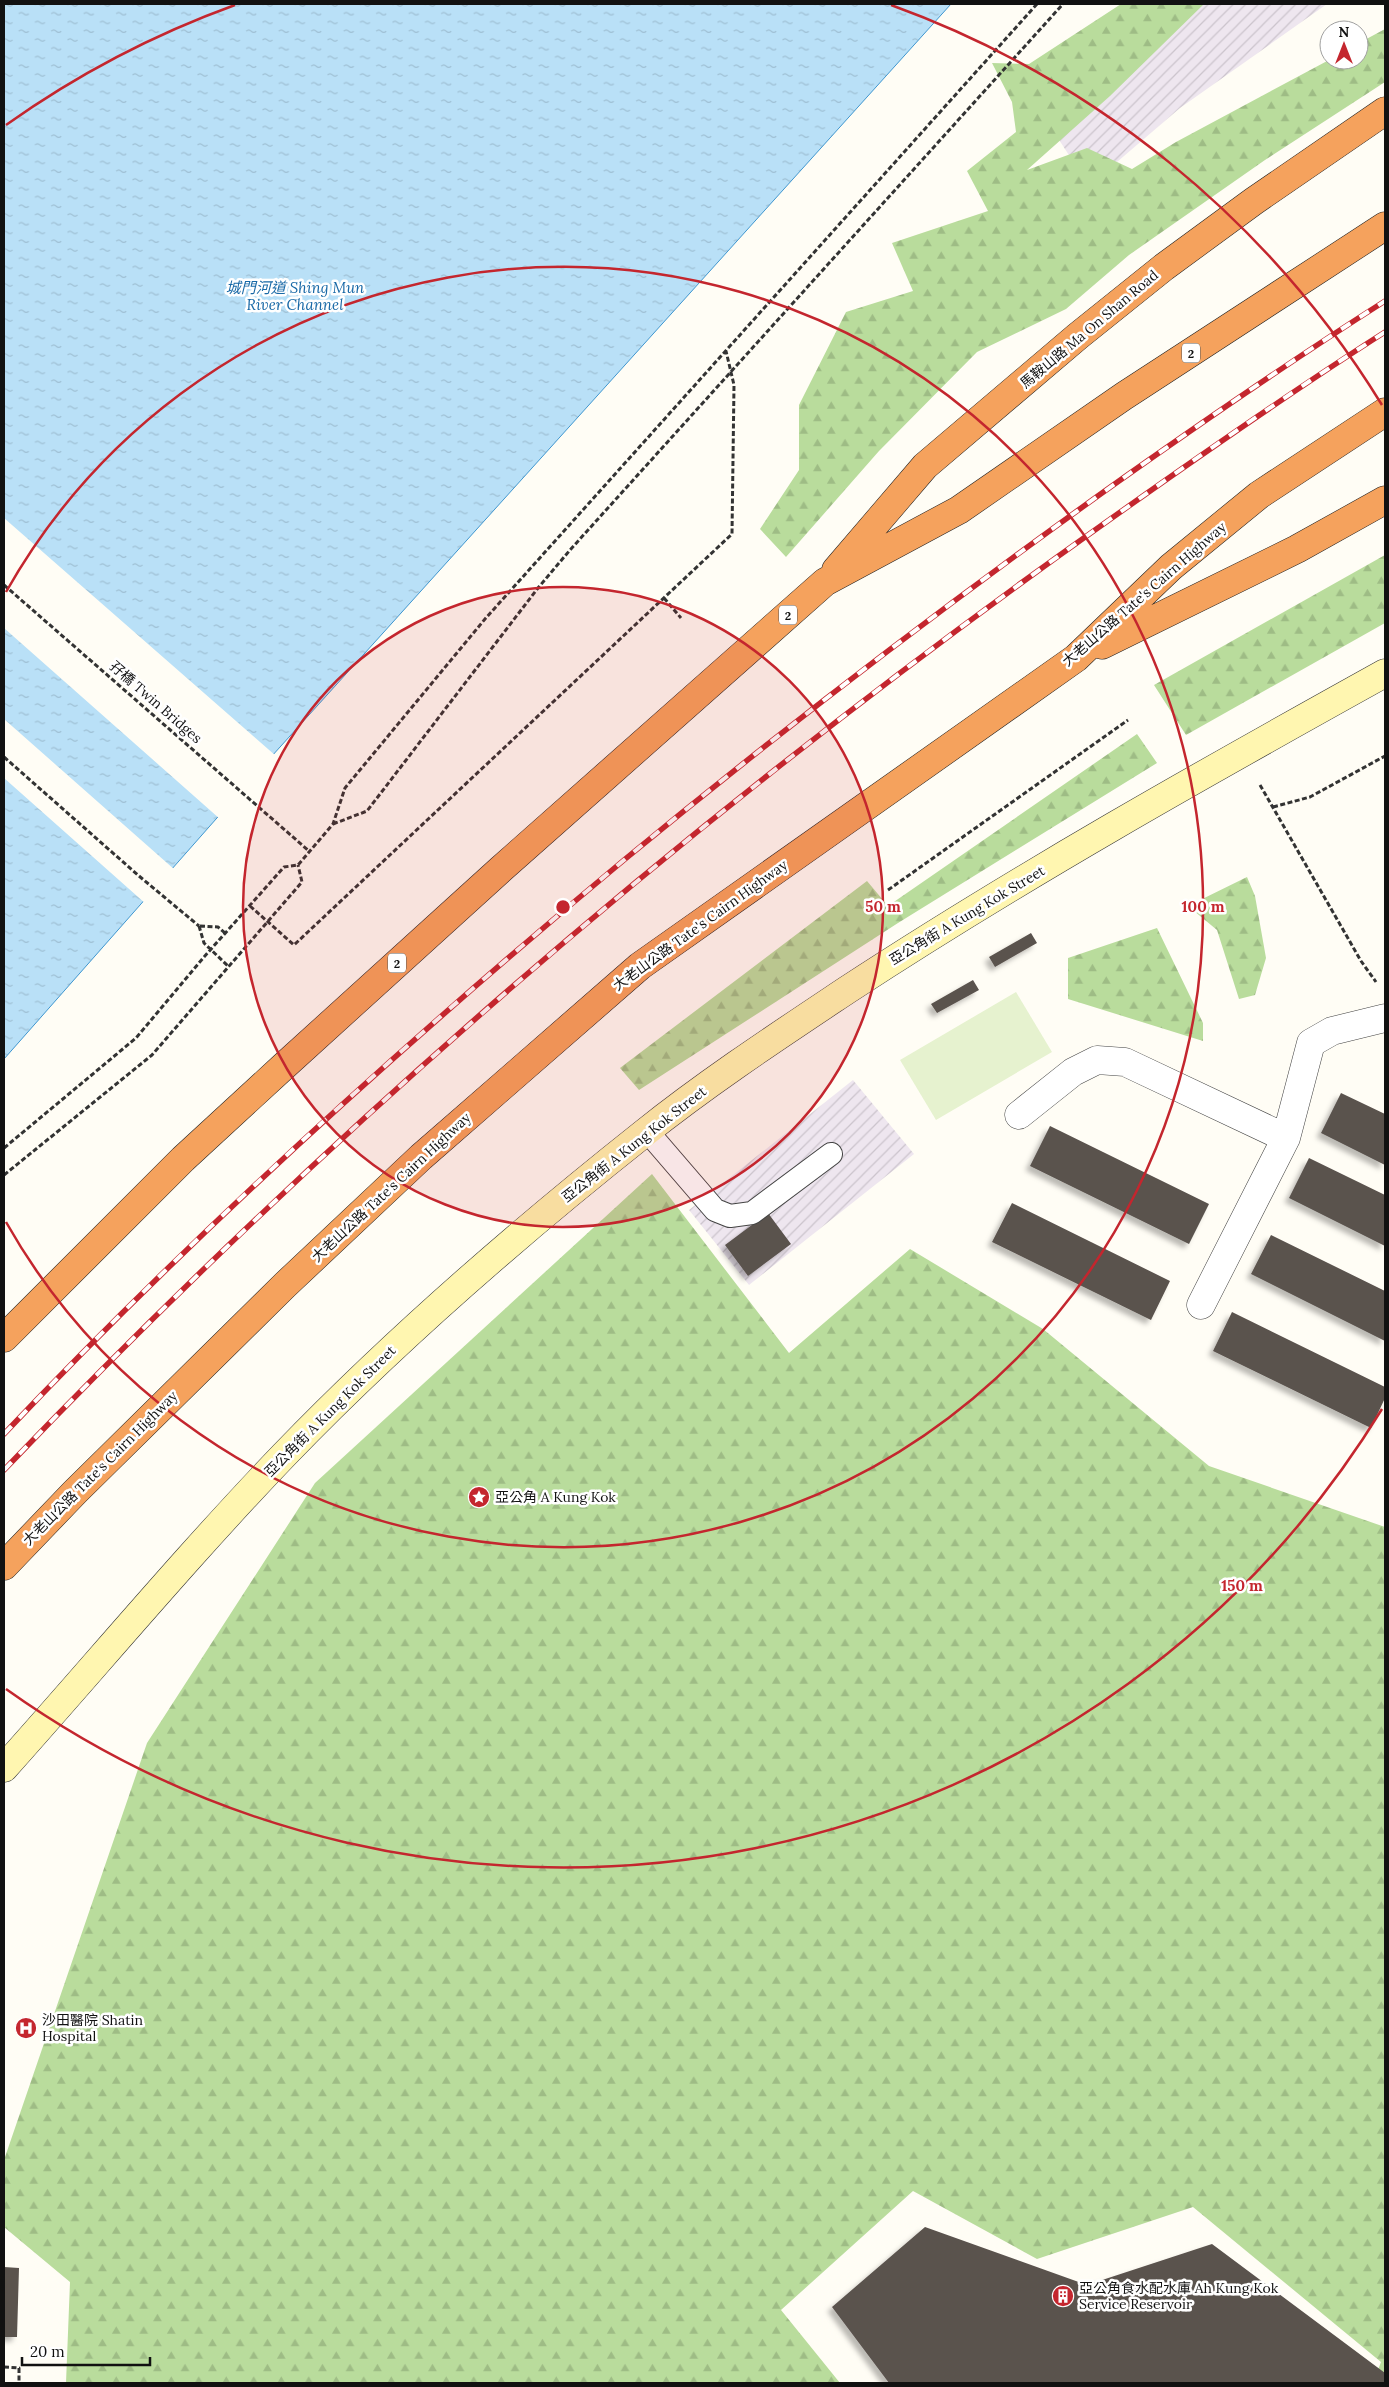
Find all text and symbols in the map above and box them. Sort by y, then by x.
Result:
north arrow [1319,20,1369,70]
text: N [1339,23,1350,41]
street label: 馬鞍山路 Ma On Shan Road [1016,266,1162,392]
water label: 城門河道 Shing Mun River Channel [226,278,365,314]
road number: 2 [1182,343,1200,362]
street label: 大老山公路 Tate's Cairn Highway [1058,518,1230,670]
road number: 2 [779,606,797,624]
street label: 孖橋 Twin Bridges [106,657,206,747]
street label: 大老山公路 Tate's Cairn Highway [609,855,791,994]
street label: 亞公角街 A Kung Kok Street [886,861,1049,969]
text: 50 m [865,897,901,916]
text: 100 m [1182,897,1225,916]
centre of rings [554,898,572,916]
road number: 2 [388,954,406,972]
street label: 亞公角街 A Kung Kok Street [558,1082,710,1206]
street label: 大老山公路 Tate's Cairn Highway [308,1108,475,1266]
street label: 亞公角街 A Kung Kok Street [261,1341,400,1480]
street label: 大老山公路 Tate's Cairn Highway [19,1387,181,1549]
place icon: 亞公角 A Kung Kok [467,1485,491,1509]
place label: 亞公角 A Kung Kok [495,1488,616,1506]
text: 150 m [1221,1576,1263,1595]
place label: 沙田醫院 Shatin Hospital [42,2011,143,2045]
hospital icon: 沙田醫院 Shatin Hospital [14,2016,38,2040]
place label: 亞公角食水配水庫 Ah Kung Kok Service Reservoir [1079,2279,1279,2313]
building icon: 亞公角食水配水庫 Ah Kung Kok Service Reservoir [1051,2284,1075,2308]
scale bar [22,2334,150,2366]
text: 20 m [30,2342,65,2361]

